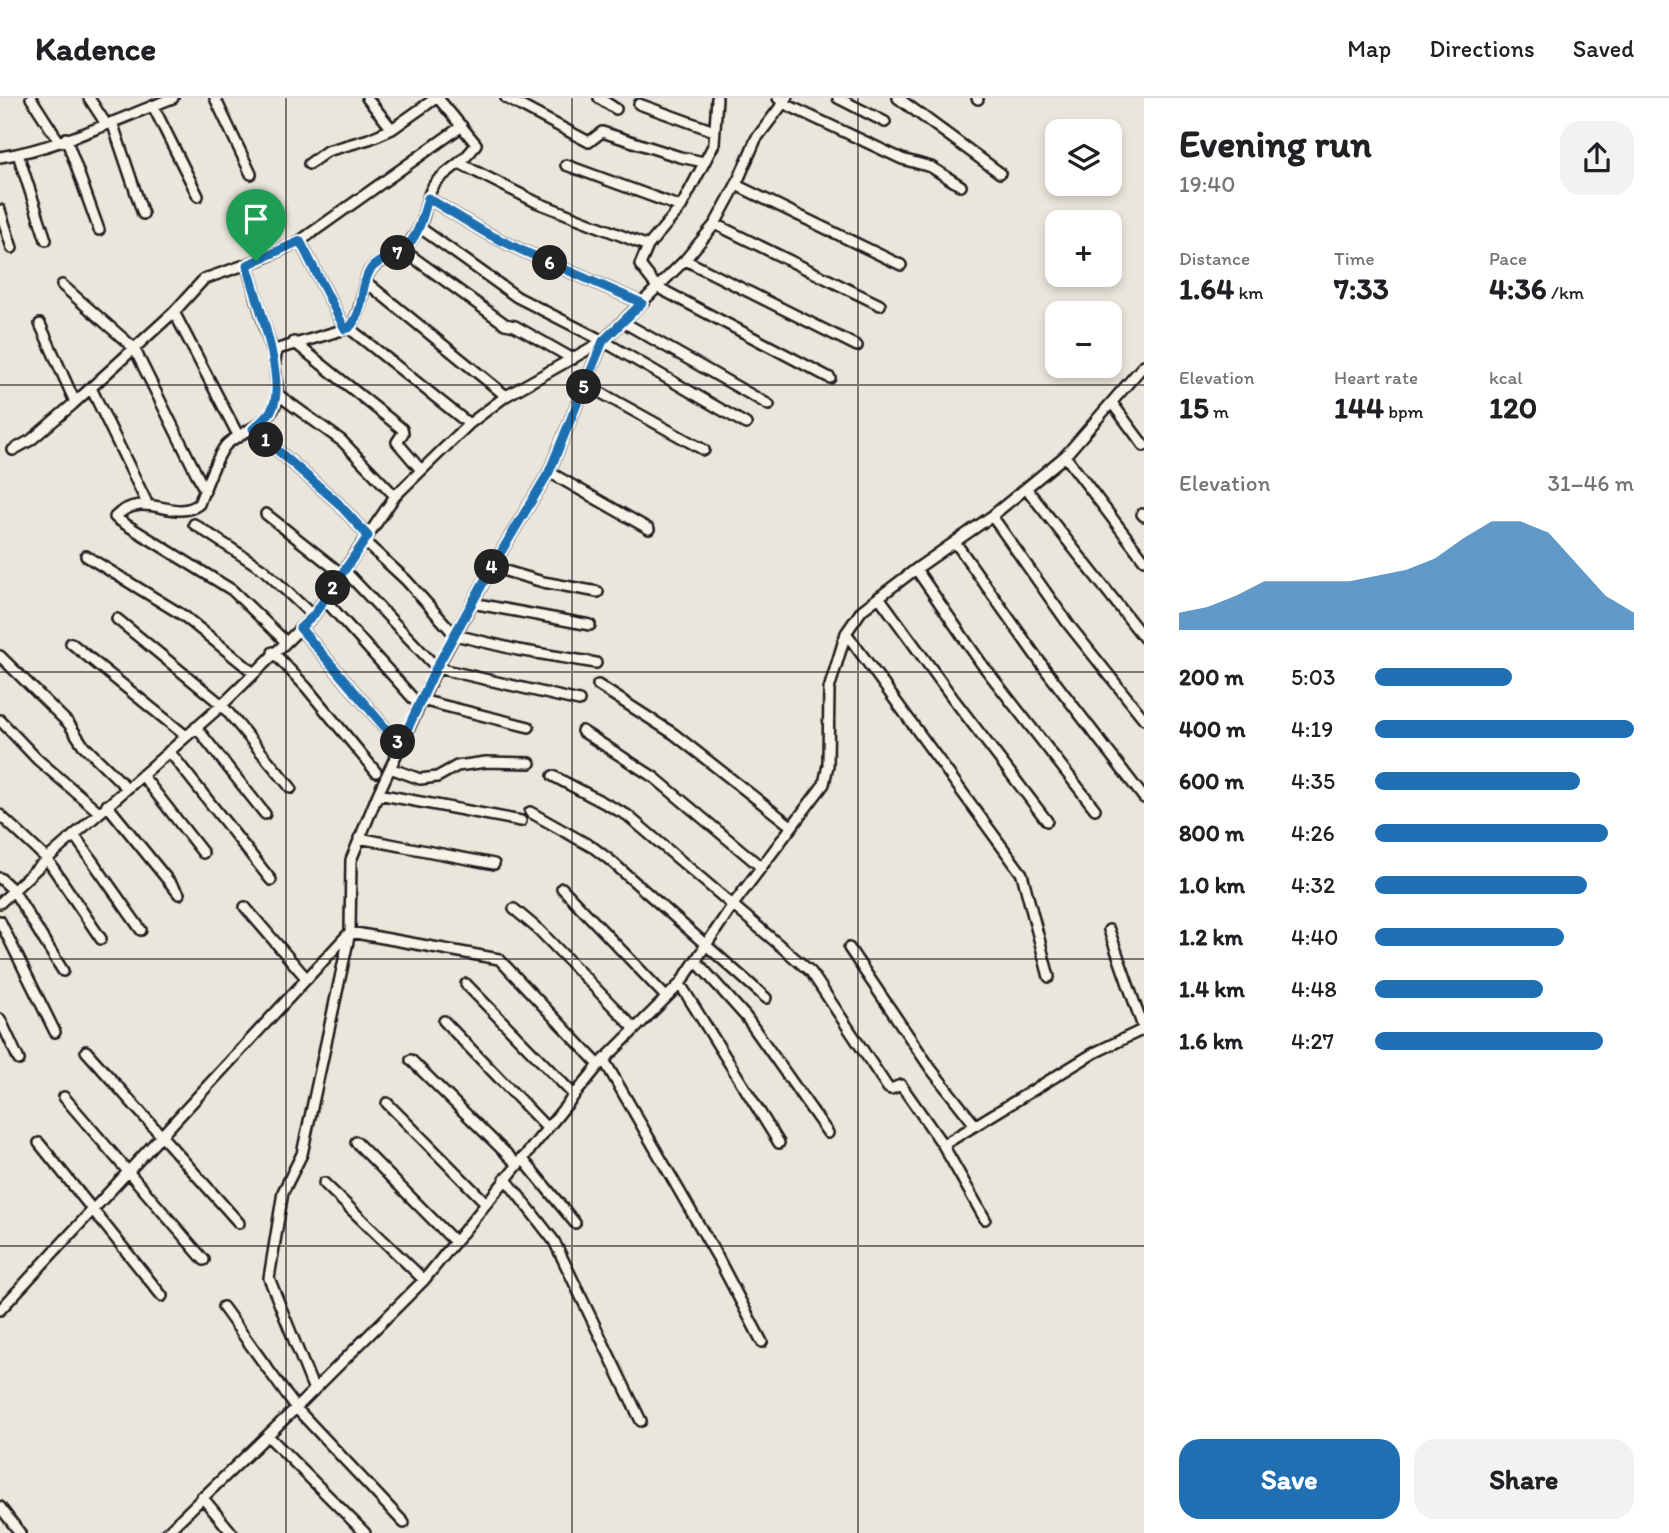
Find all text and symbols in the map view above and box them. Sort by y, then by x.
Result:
text: Kadence [35,29,156,68]
text: Map [1347,34,1391,63]
text: Directions [1429,34,1535,63]
text: Saved [1573,34,1634,63]
map controls [1045,119,1122,378]
button: layers [1045,119,1122,196]
text: Evening run [1179,121,1372,167]
button: share [1560,121,1634,195]
text: 19:40 [1179,170,1235,198]
pin [226,189,286,261]
icon: arrive [237,200,275,238]
button: + [1045,210,1122,287]
pin: 7 [380,236,416,270]
text: 7 [393,241,402,264]
pin: 6 [532,246,568,280]
text: Distance [1179,247,1250,270]
text: Time [1334,247,1375,270]
text: Pace [1489,247,1527,270]
text: 6 [544,251,555,274]
text: 1.64 [1179,270,1234,307]
text: 7:33 [1334,270,1389,307]
text: 4:36 [1489,270,1547,307]
text: km [1234,281,1264,304]
text: /km [1547,281,1584,304]
button: − [1045,301,1122,378]
text: Elevation [1179,366,1255,389]
text: Heart rate [1334,366,1418,389]
text: kcal [1489,366,1523,389]
pin: 5 [566,370,602,404]
text: 5 [579,375,588,398]
text: 15 [1179,389,1209,426]
text: 144 [1334,389,1384,426]
text: 120 [1489,389,1537,426]
text: m [1209,400,1229,423]
text: bpm [1384,400,1424,423]
pin: 1 [248,422,284,458]
text: 1 [261,428,270,451]
text: Elevation [1179,469,1270,497]
text: 31–46 m [1547,469,1634,497]
pin: 4 [475,550,510,584]
text: 4 [486,555,497,578]
pin: 2 [316,570,350,606]
text: 2 [328,576,338,599]
text: 200 m [1179,663,1244,691]
text: 5:03 [1291,663,1335,691]
text: 400 m [1179,715,1246,743]
text: 4:19 [1291,715,1333,743]
pin: 3 [380,724,416,760]
text: 3 [392,730,403,753]
text: 600 m [1179,767,1244,795]
text: 4:35 [1291,767,1335,795]
text: 800 m [1179,819,1244,847]
text: 4:26 [1291,819,1335,847]
text: 1.0 km [1179,871,1245,899]
text: 4:32 [1291,871,1335,899]
text: 1.2 km [1179,923,1243,951]
text: 4:40 [1291,923,1338,951]
text: 1.4 km [1179,975,1245,1003]
text: 4:48 [1291,975,1337,1003]
text: 1.6 km [1179,1027,1243,1055]
text: 4:27 [1291,1027,1334,1055]
button: Save [1179,1439,1400,1519]
button: Share [1414,1439,1634,1519]

